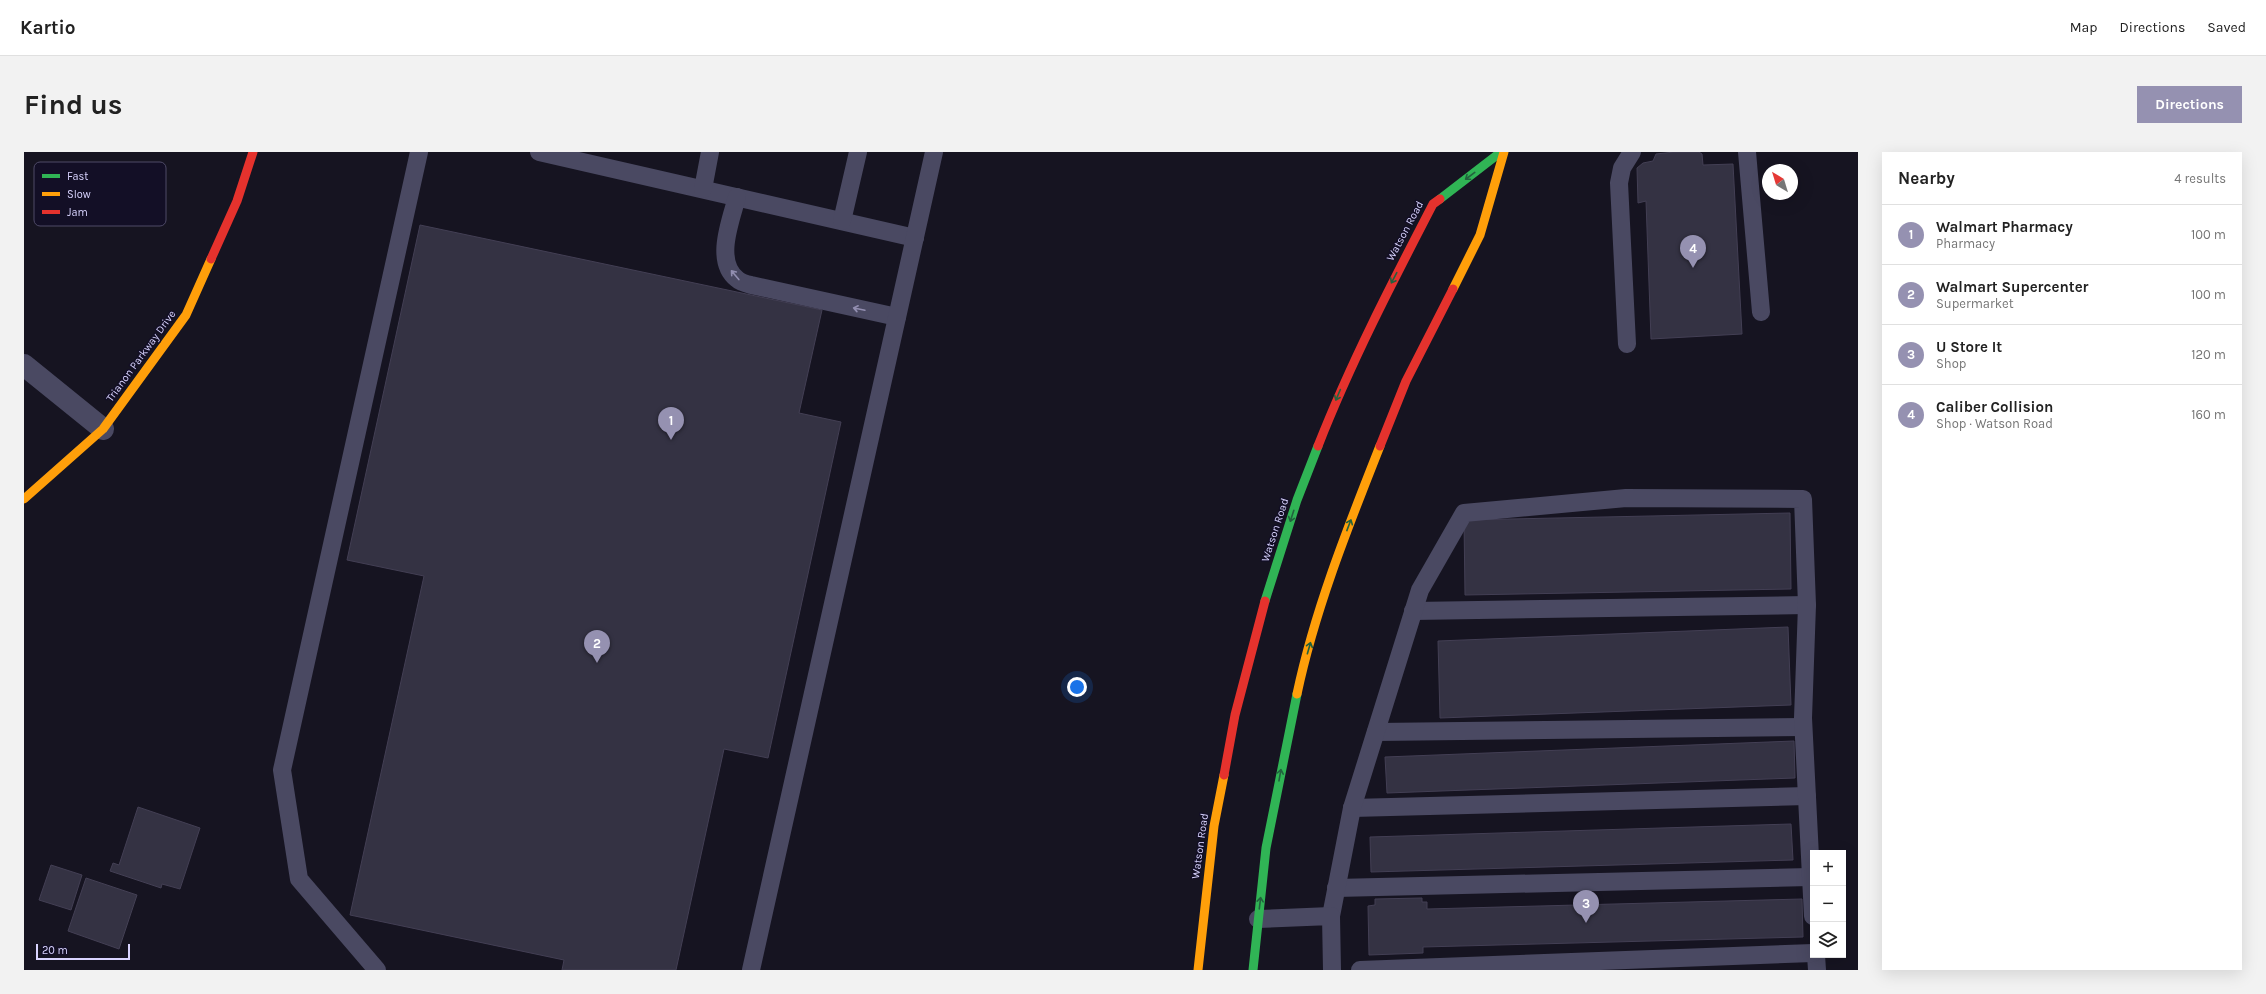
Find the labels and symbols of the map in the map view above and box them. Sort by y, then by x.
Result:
legend [34,162,166,226]
north arrow [1762,164,1798,200]
text: Fast [67,170,88,183]
one-way arrow [1465,171,1476,180]
text: Slow [67,188,91,201]
street label: Watson Road [1384,199,1426,263]
text: Jam [67,206,88,219]
pin: 4 [1680,235,1706,268]
one-way arrow [731,270,740,281]
one-way arrow [1390,272,1397,284]
one-way arrow [853,305,866,313]
street label: Trianon Parkway Drive [104,308,179,404]
one-way arrow [1334,389,1342,401]
pin: 1 [658,407,684,440]
street label: Watson Road [1259,497,1291,563]
one-way arrow [1288,510,1295,523]
one-way arrow [1345,519,1353,531]
pin: 2 [584,630,610,663]
one-way arrow [1306,642,1313,655]
your location [1067,677,1087,697]
one-way arrow [1276,769,1284,782]
street label: Watson Road [1189,812,1211,880]
pin: 3 [1573,890,1599,923]
one-way arrow [1256,897,1263,910]
scale bar [36,942,130,961]

